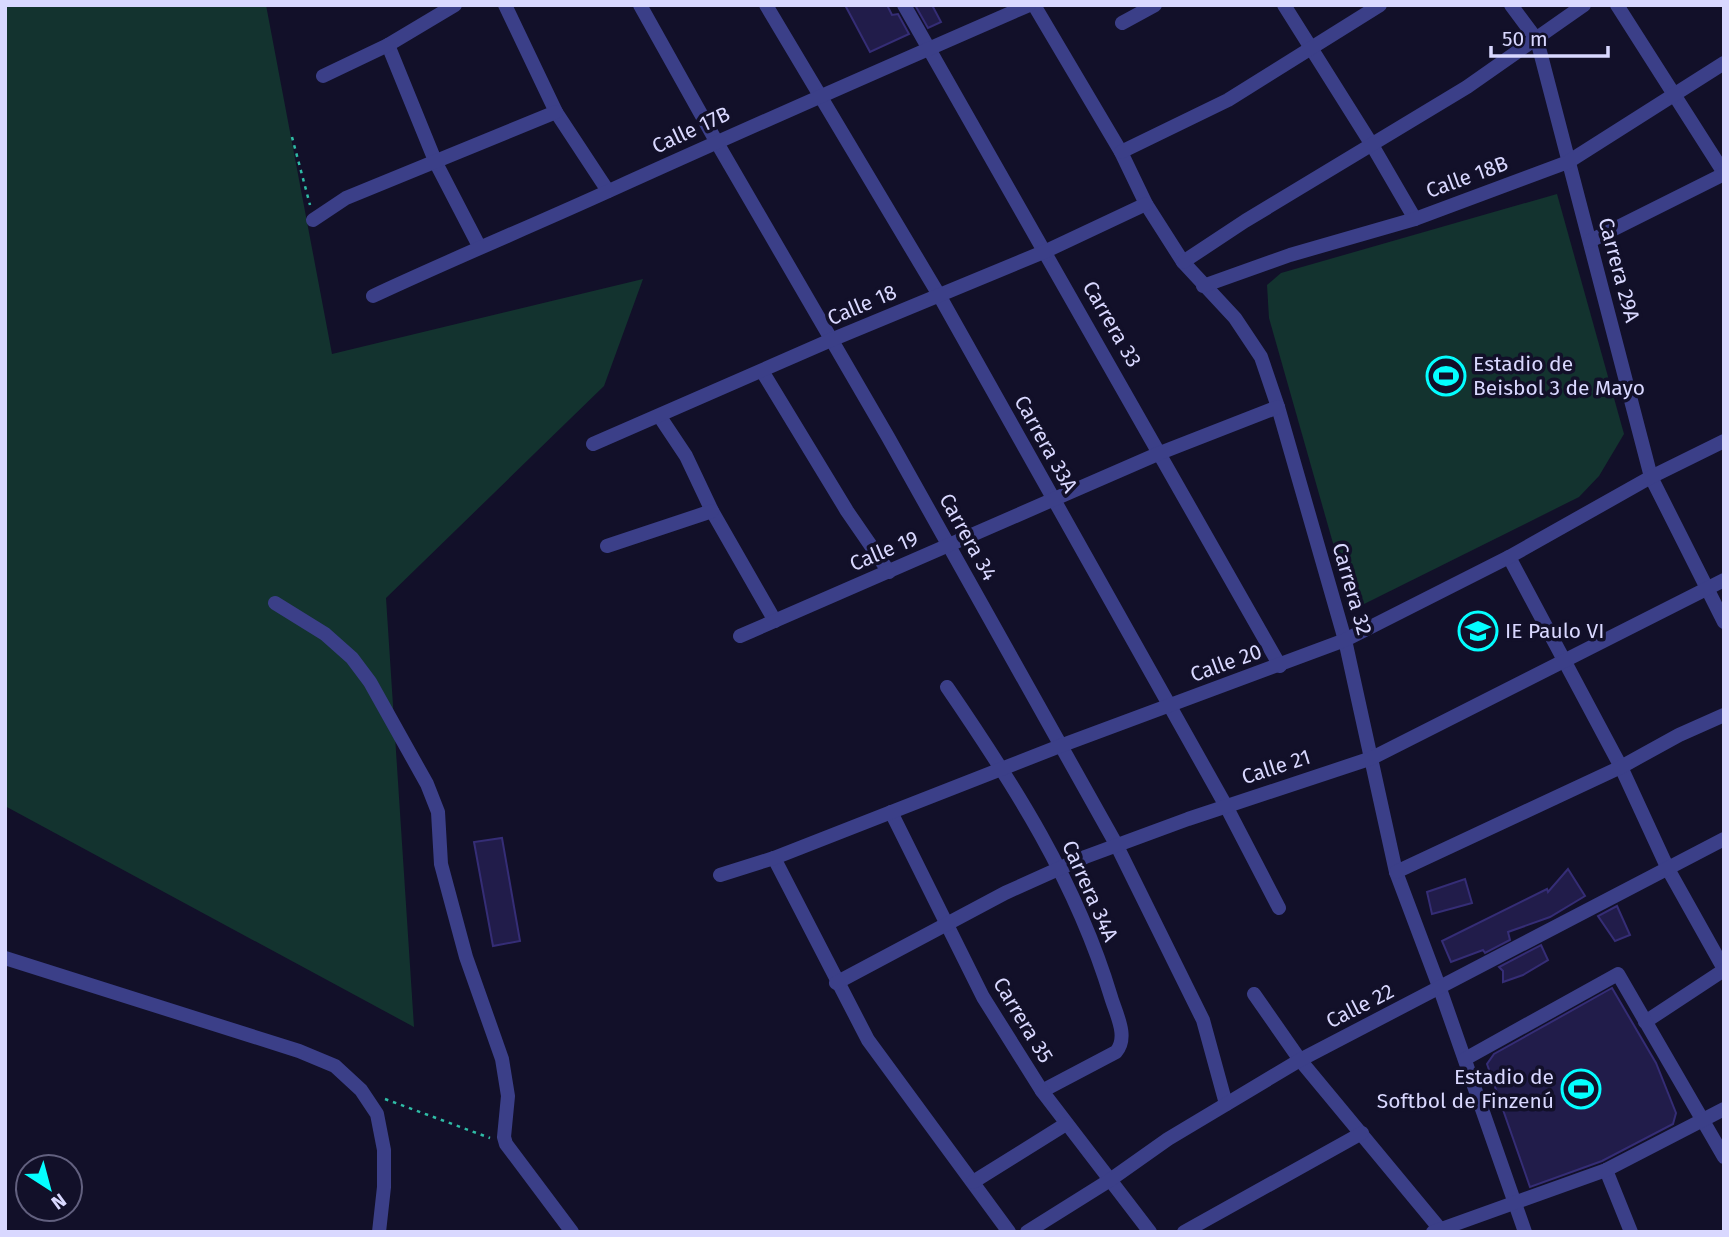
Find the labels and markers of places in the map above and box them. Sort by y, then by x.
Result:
place label: Estadio de Beisbol 3 de Mayo [1473,351,1645,401]
sports icon: Estadio de Beisbol 3 de Mayo [1425,355,1467,397]
school or university icon: IE Paulo VI [1457,610,1499,652]
place label: IE Paulo VI [1505,618,1604,644]
place label: Estadio de Softbol de Finzenú [1377,1064,1554,1114]
sports icon: Estadio de Softbol de Finzenú [1560,1068,1602,1110]

